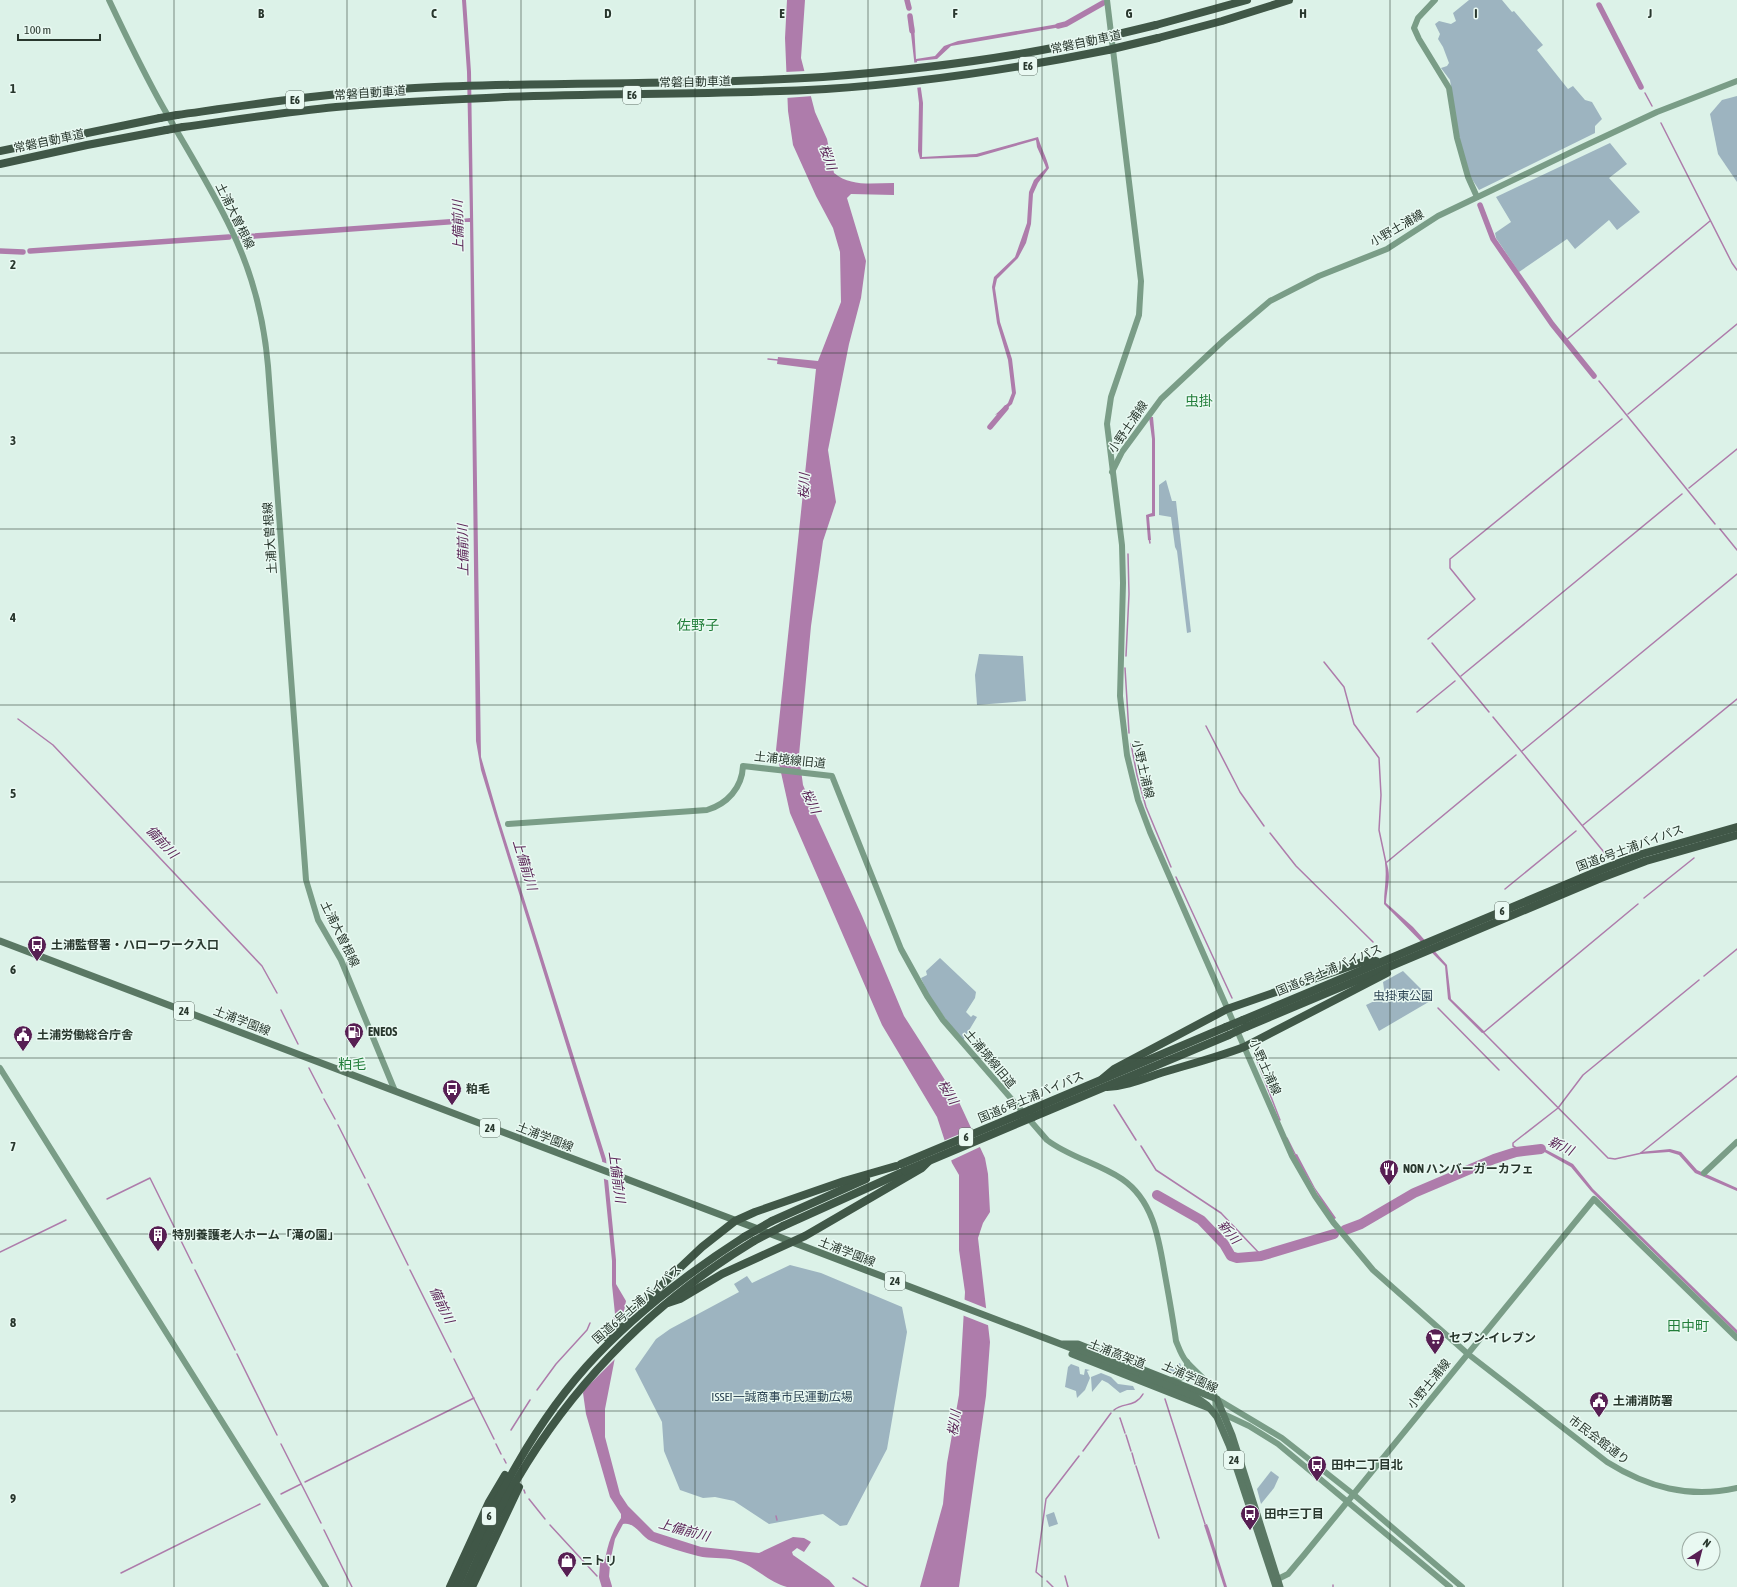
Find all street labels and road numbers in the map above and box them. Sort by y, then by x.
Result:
street label: 常磐自動車道 [1049,28,1123,56]
road number: E6 [1019,57,1037,75]
street label: 常磐自動車道 [659,74,731,90]
street label: 常磐自動車道 [334,84,406,102]
road number: E6 [623,86,641,104]
road number: E6 [286,91,304,109]
street label: 常磐自動車道 [12,127,86,155]
street label: 土浦大曽根線 [213,181,257,251]
street label: 小野土浦線 [1368,207,1426,249]
street label: 小野土浦線 [1105,398,1151,456]
street label: 土浦大曽根線 [261,502,279,574]
street label: 小野土浦線 [1129,738,1157,800]
street label: 土浦境線旧道 [753,749,827,771]
street label: 国道6号土浦バイパス [1574,822,1686,874]
street label: 土浦大曽根線 [318,899,362,969]
road number: 6 [1495,902,1509,920]
street label: 国道6号土浦バイパス [1274,941,1384,999]
road number: 24 [174,1002,194,1020]
street label: 土浦学園線 [211,1004,273,1038]
street label: 土浦境線旧道 [961,1027,1019,1091]
street label: 小野土浦線 [1246,1037,1284,1097]
street label: 国道6号土浦バイパス [976,1068,1086,1126]
road number: 24 [480,1119,500,1137]
street label: 土浦学園線 [514,1120,576,1154]
road number: 6 [959,1128,973,1146]
street label: 土浦学園線 [816,1235,878,1269]
street label: 国道6号土浦バイパス [590,1262,684,1346]
road number: 24 [885,1272,905,1290]
street label: 土浦高架道 [1086,1337,1148,1371]
street label: 小野土浦線 [1405,1356,1453,1412]
street label: 土浦学園線 [1160,1358,1220,1396]
street label: 市民会館通り [1566,1413,1632,1467]
road number: 24 [1224,1451,1244,1469]
road number: 6 [482,1507,496,1525]

